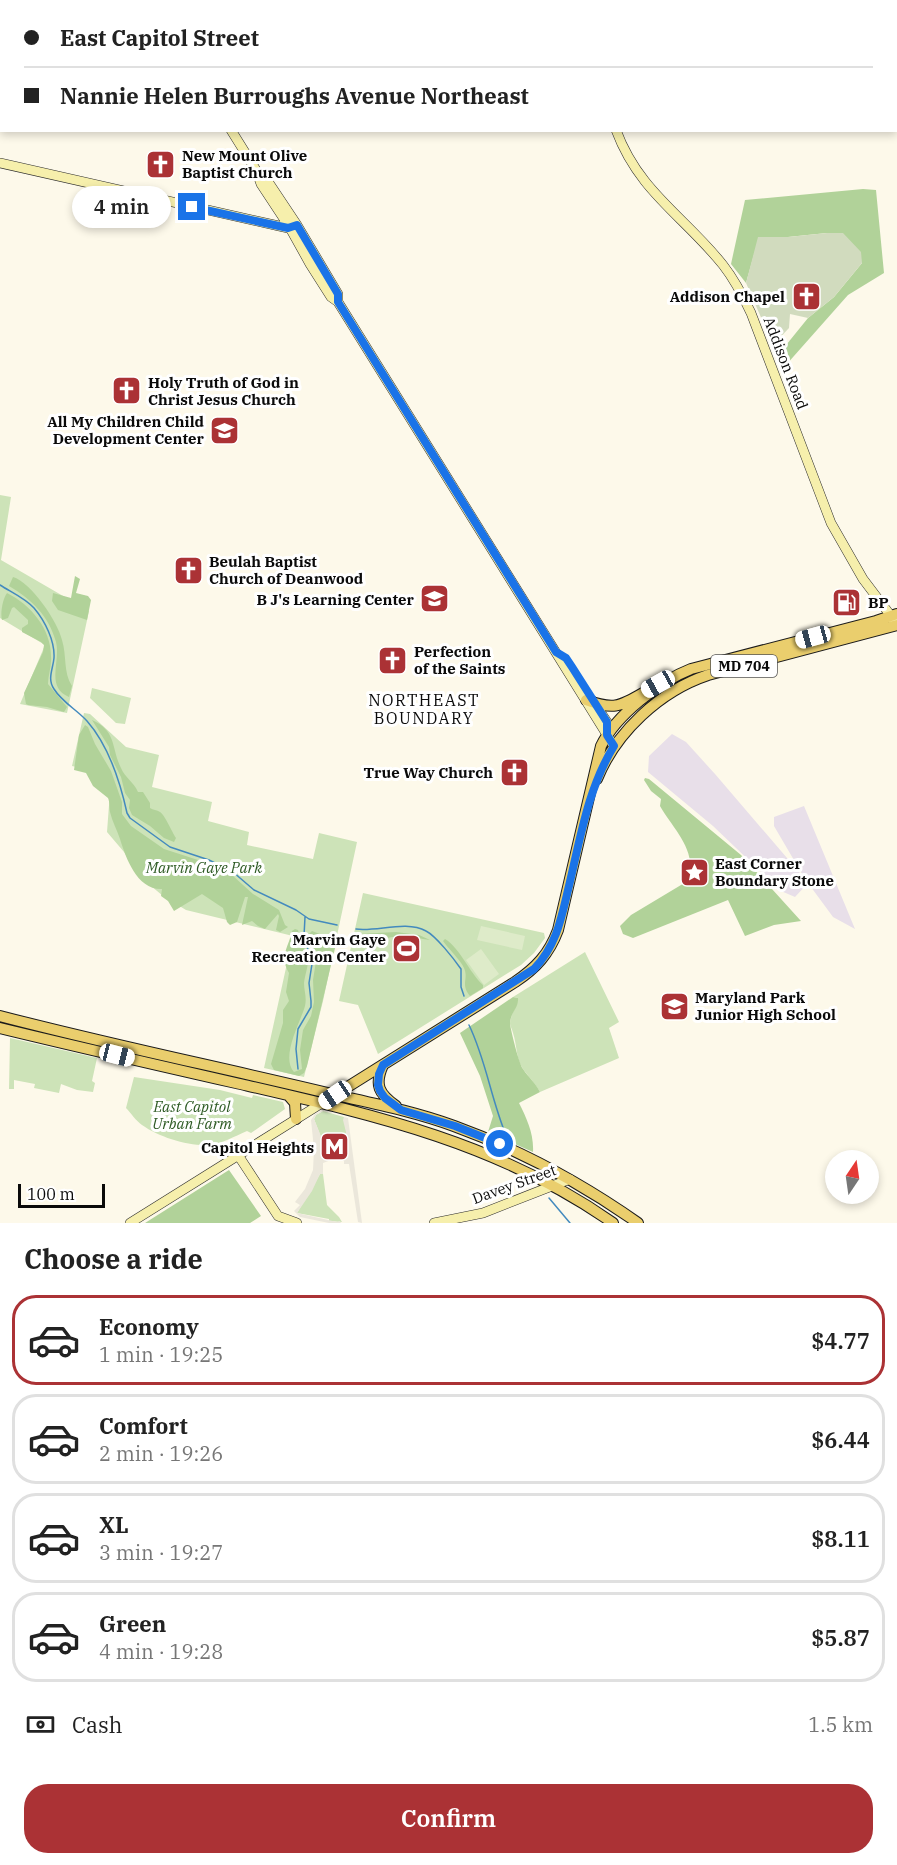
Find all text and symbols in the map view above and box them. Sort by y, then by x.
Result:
text: East Capitol Street [60,23,259,52]
text: Nannie Helen Burroughs Avenue Northeast [60,81,529,110]
place label: New Mount Olive Baptist Church [182,146,307,182]
church icon: New Mount Olive Baptist Church [145,148,177,180]
callout: 4 min [72,186,171,228]
text: 4 min [94,193,149,220]
route end [178,193,205,220]
church icon: Addison Chapel [790,280,822,312]
place label: Addison Chapel [670,287,785,306]
street label: Addison Road [760,314,812,412]
place label: Holy Truth of God in Christ Jesus Church [148,373,299,409]
church icon: Holy Truth of God in Christ Jesus Church [111,375,143,407]
place label: All My Children Child Development Center [47,412,205,448]
school or university icon: All My Children Child Development Center [209,414,241,446]
place label: Beulah Baptist Church of Deanwood [209,552,364,588]
church icon: Beulah Baptist Church of Deanwood [172,554,204,586]
school or university icon: B J's Learning Center [419,583,451,615]
fuel station icon: BP [831,586,863,618]
place label: B J's Learning Center [256,590,415,609]
place label: BP [868,593,889,612]
car [793,624,833,650]
place label: Perfection of the Saints [414,642,506,678]
church icon: Perfection of the Saints [377,644,409,676]
road number: MD 704 [711,655,777,677]
car [638,667,678,701]
district label: NORTHEAST BOUNDARY [368,690,480,728]
church icon: True Way Church [498,756,530,788]
place label: True Way Church [363,763,493,782]
place label: East Corner Boundary Stone [715,854,834,890]
place icon: East Corner Boundary Stone [678,856,710,888]
park label: Marvin Gaye Park [145,858,262,877]
place label: Marvin Gaye Recreation Center [252,930,387,966]
sports icon: Marvin Gaye Recreation Center [391,932,423,964]
place label: Maryland Park Junior High School [695,988,836,1024]
school or university icon: Maryland Park Junior High School [658,990,690,1022]
car [97,1042,137,1068]
car [315,1077,355,1113]
park label: East Capitol Urban Farm [152,1097,232,1133]
route start [486,1130,513,1157]
metro station icon: Capitol Heights [319,1131,351,1163]
place label: Capitol Heights [201,1138,314,1157]
north arrow [825,1150,879,1204]
map controls [825,1150,879,1204]
street label: Davey Street [469,1160,559,1208]
scale bar [18,1181,105,1208]
text: 100 m [27,1184,75,1204]
text: Choose a ride [24,1241,203,1276]
text: Economy [99,1312,199,1341]
icon: car [27,1313,81,1367]
text: $4.77 [811,1326,870,1355]
text: 1 min · 19:25 [99,1341,223,1368]
text: Comfort [99,1411,188,1440]
icon: car [27,1412,81,1466]
text: $6.44 [811,1425,870,1454]
text: 2 min · 19:26 [99,1440,223,1467]
text: XL [99,1510,129,1539]
icon: car [27,1511,81,1565]
text: $8.11 [811,1524,870,1553]
text: 3 min · 19:27 [99,1539,223,1566]
text: Green [99,1609,166,1638]
icon: car [27,1610,81,1664]
text: $5.87 [811,1623,870,1652]
text: 4 min · 19:28 [99,1638,223,1665]
icon: cash [24,1708,57,1741]
text: Cash [72,1710,123,1739]
text: 1.5 km [808,1711,873,1738]
button: Confirm [24,1784,873,1853]

